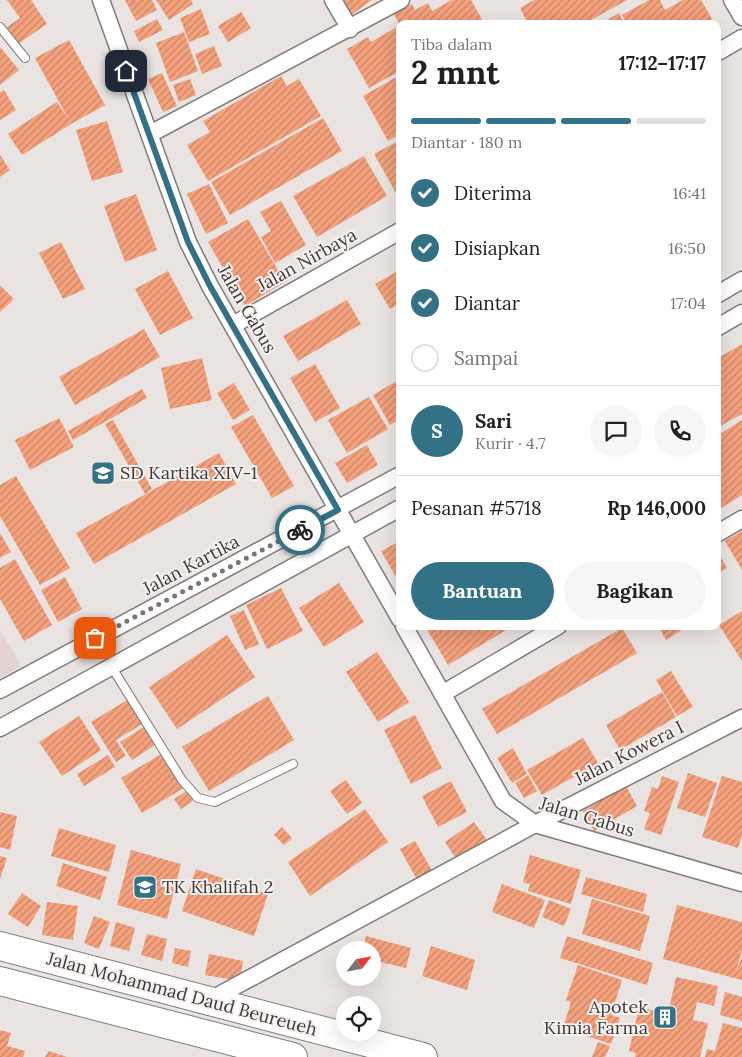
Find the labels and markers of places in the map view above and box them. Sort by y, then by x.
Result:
pin [105,50,147,92]
school or university icon: SD Kartika XIV-1 [90,460,116,486]
place label: SD Kartika XIV-1 [120,461,257,484]
pin [74,617,116,659]
school or university icon: TK Khalifah 2 [132,874,158,900]
place label: TK Khalifah 2 [162,875,273,898]
place label: Apotek Kimia Farma [544,995,648,1039]
building icon: Apotek Kimia Farma [652,1004,678,1030]

